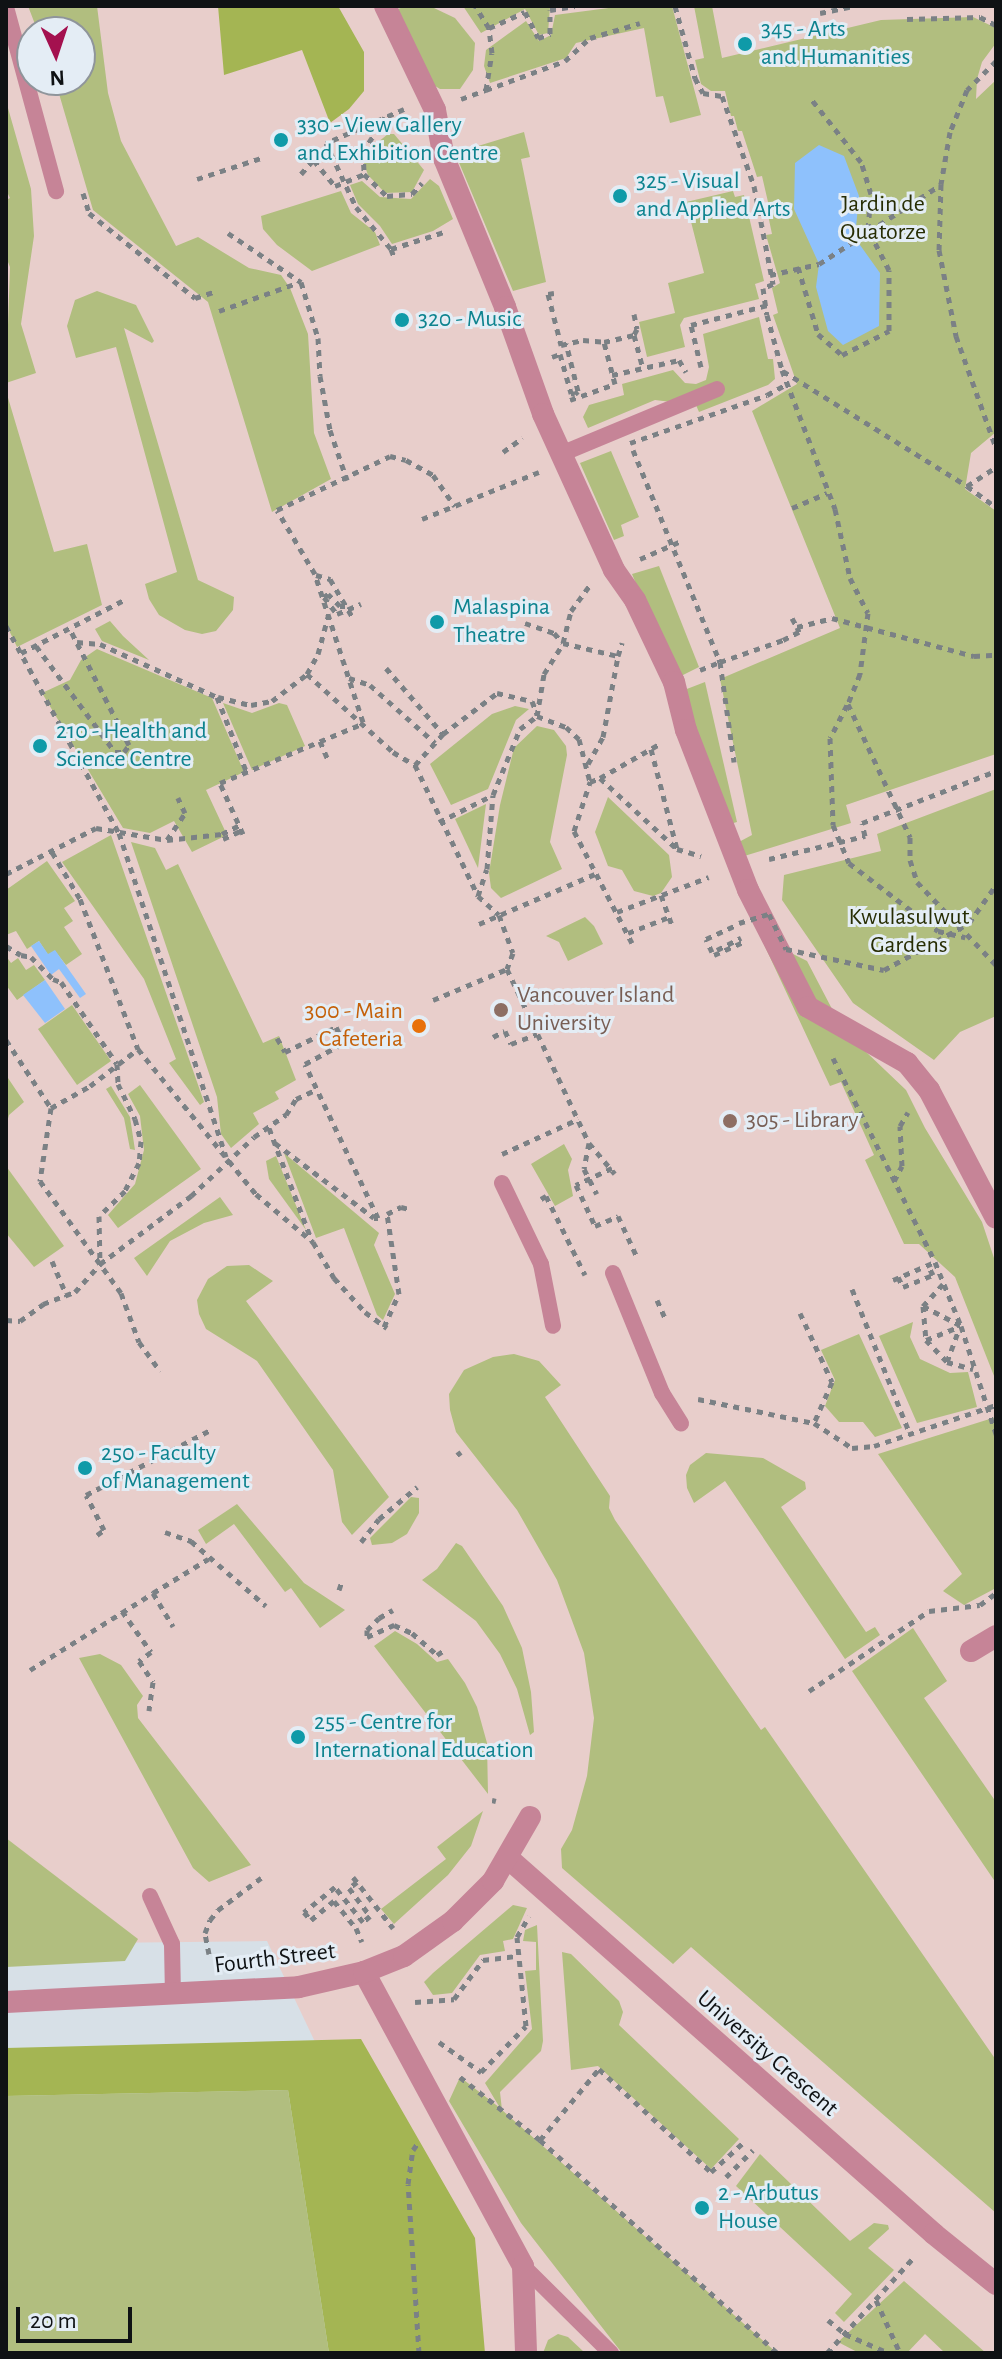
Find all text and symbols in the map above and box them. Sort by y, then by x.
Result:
north arrow [16,16,96,96]
place label: 345 - Arts and Humanities [761,16,910,72]
marker: 345 - Arts and Humanities [736,35,754,53]
text: N [49,67,65,89]
place label: 330 - View Gallery and Exhibition Centre [297,112,498,168]
marker: 330 - View Gallery and Exhibition Centre [272,131,290,149]
place label: 325 - Visual and Applied Arts [636,168,791,224]
marker: 325 - Visual and Applied Arts [611,187,629,205]
park label: Jardin de Quatorze [840,191,926,247]
place label: 320 - Music [418,306,521,334]
marker: 320 - Music [393,311,411,329]
place label: Malaspina Theatre [453,594,550,650]
marker: Malaspina Theatre [428,613,446,631]
place label: 210 - Health and Science Centre [56,718,207,774]
marker: 210 - Health and Science Centre [31,737,49,755]
park label: Kwulasulwut Gardens [848,904,970,960]
place label: Vancouver Island University [517,982,674,1038]
place label: 300 - Main Cafeteria [305,998,403,1054]
marker: Vancouver Island University [492,1001,510,1019]
marker: 300 - Main Cafeteria [410,1017,428,1035]
place label: 305 - Library [746,1107,858,1135]
marker: 305 - Library [721,1112,739,1130]
place label: 250 - Faculty of Management [101,1440,250,1496]
marker: 250 - Faculty of Management [76,1459,94,1477]
place label: 255 - Centre for International Education [314,1709,534,1765]
marker: 255 - Centre for International Education [289,1728,307,1746]
street label: Fourth Street [213,1937,337,1981]
street label: University Crescent [690,1985,844,2123]
place label: 2 - Arbutus House [718,2180,819,2236]
marker: 2 - Arbutus House [693,2199,711,2217]
scale bar [20,2291,136,2341]
text: 20 m [30,2309,77,2333]

